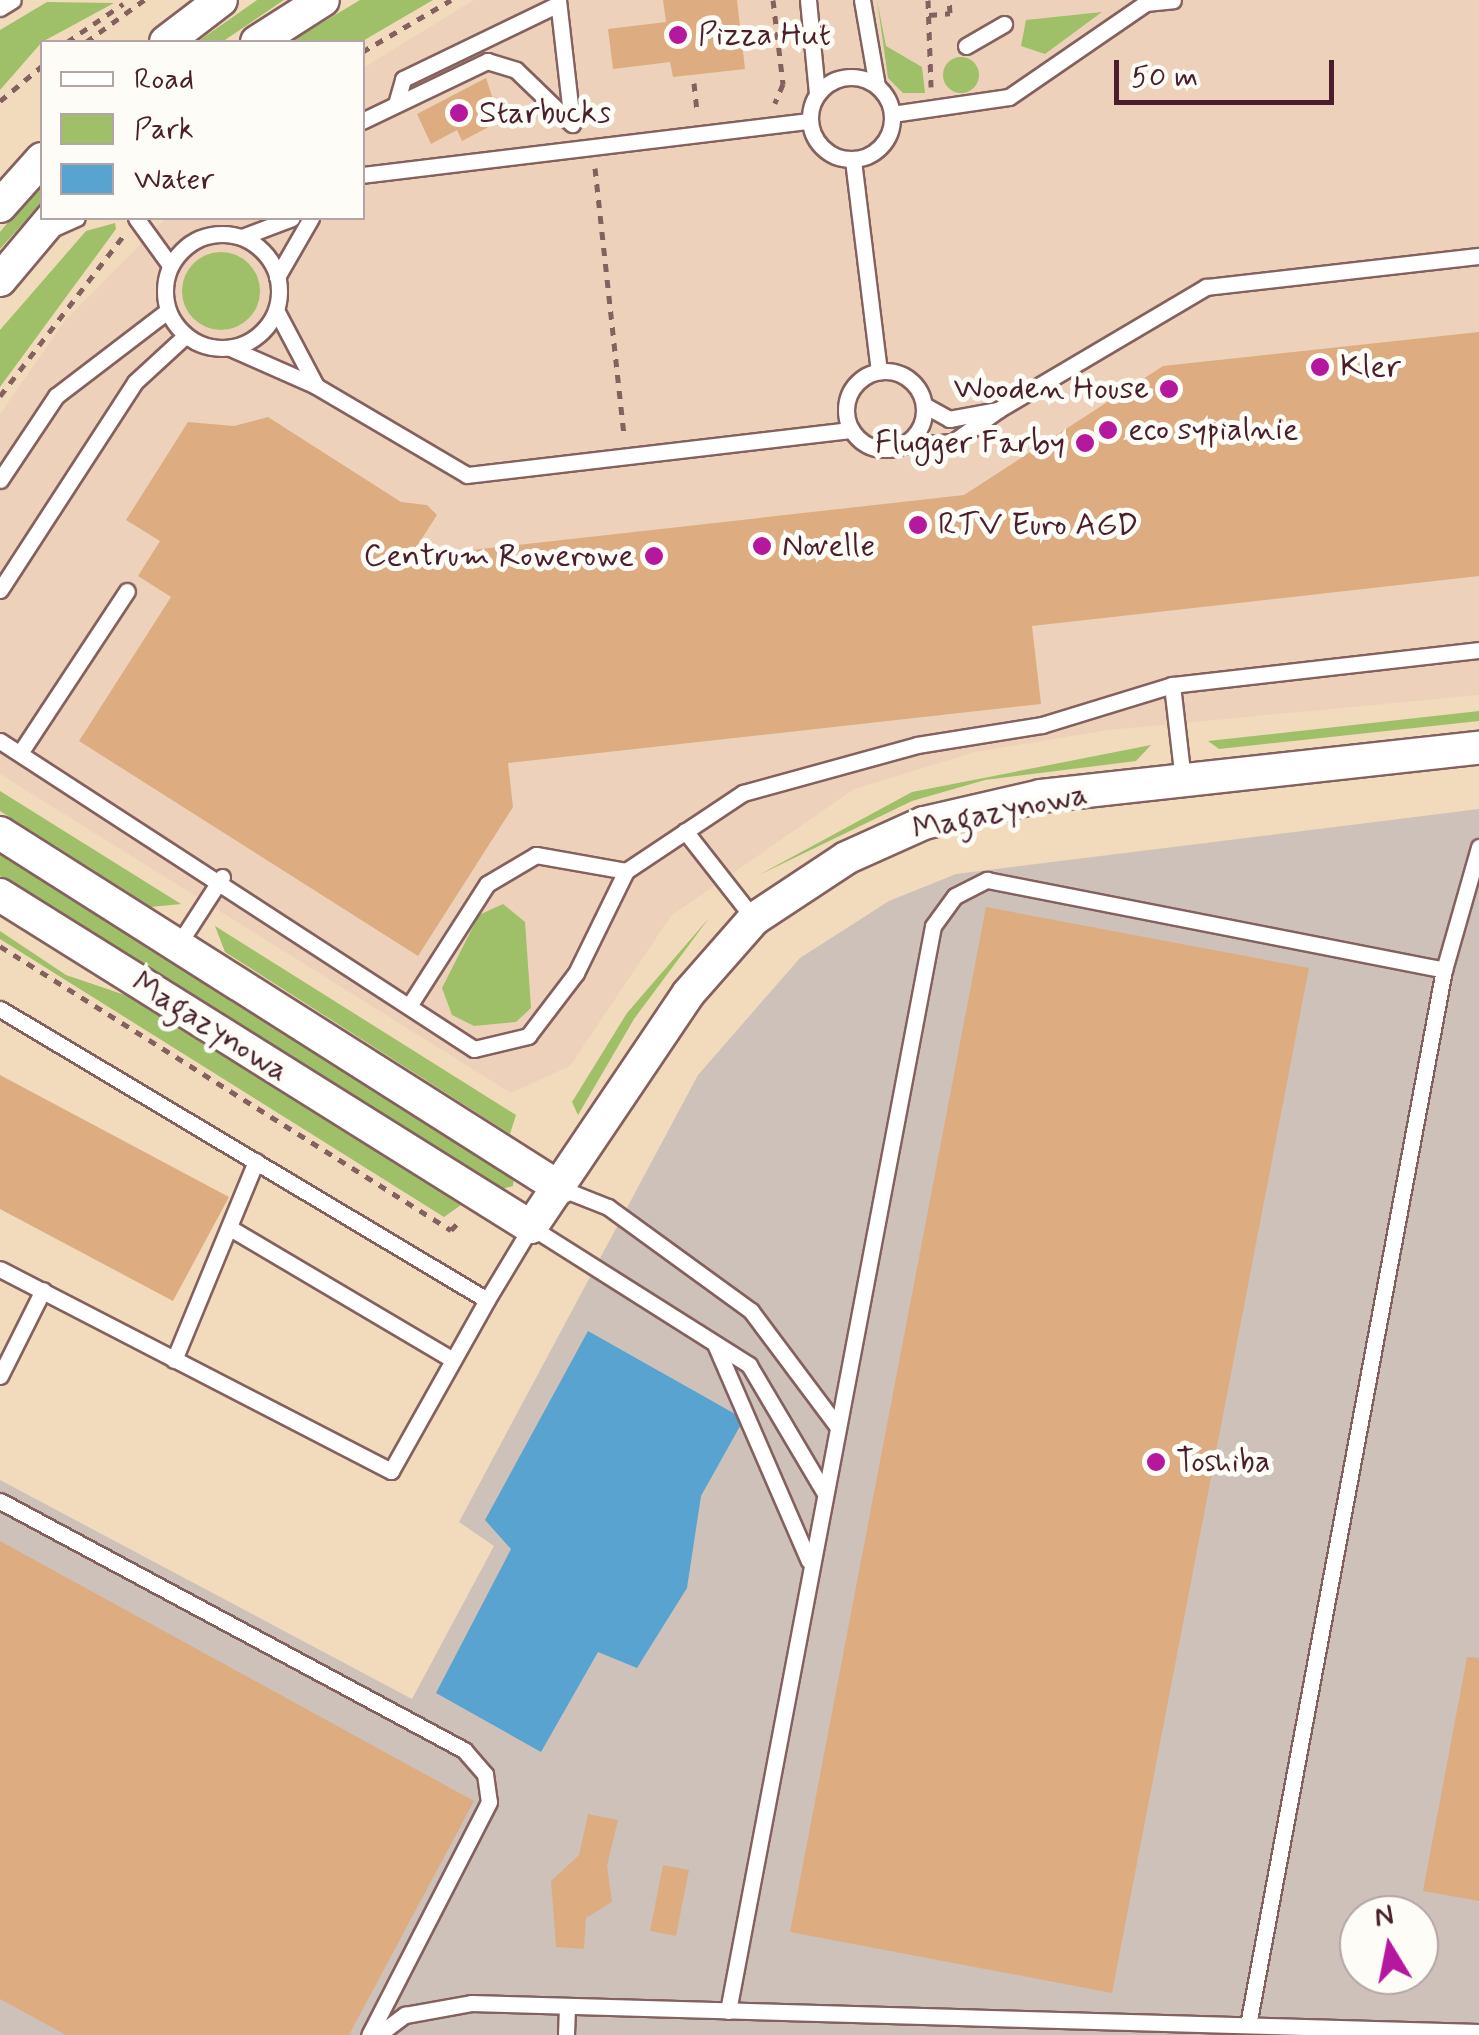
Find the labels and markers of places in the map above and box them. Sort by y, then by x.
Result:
place label: Pizza Hut [698,16,828,54]
marker: Pizza Hut [667,24,689,46]
place label: Starbucks [479,94,611,132]
marker: Starbucks [448,102,470,124]
place label: Kler [1340,348,1401,386]
marker: Kler [1309,356,1331,378]
place label: Wooden House [954,370,1149,408]
marker: Wooden House [1158,378,1180,400]
place label: eco sypialnie [1128,411,1293,449]
marker: eco sypialnie [1097,419,1119,441]
place label: Flugger Farby [881,424,1065,462]
marker: Flugger Farby [1074,432,1096,454]
place label: RTV Euro AGD [938,506,1138,544]
marker: RTV Euro AGD [907,514,929,536]
place label: Novelle [782,527,875,565]
marker: Novelle [751,535,773,557]
place label: Centrum Rowerowe [368,537,634,575]
marker: Centrum Rowerowe [643,545,665,567]
place label: Toshiba [1176,1443,1270,1481]
marker: Toshiba [1145,1451,1167,1473]

